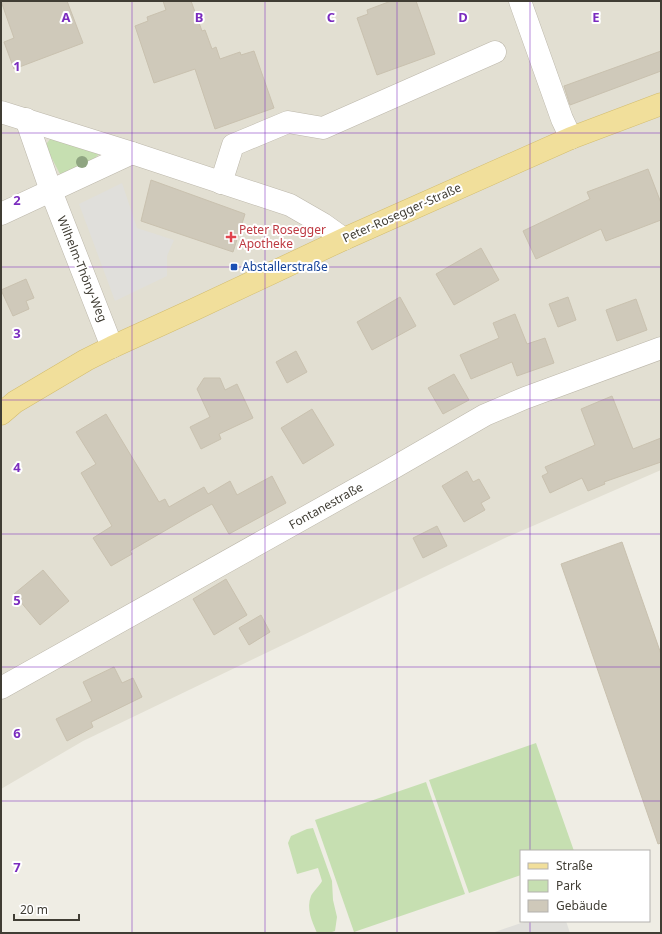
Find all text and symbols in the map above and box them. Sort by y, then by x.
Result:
text: A [62,8,71,26]
text: B [195,8,203,26]
text: C [327,8,335,26]
text: D [458,8,468,26]
text: E [592,8,600,26]
text: 1 [13,57,21,75]
street label: Peter-Rosegger-Straße [340,179,464,246]
text: 2 [13,191,21,209]
street label: Wilhelm-Thöny-Weg [53,213,112,324]
place label: Peter Rosegger Apotheke [239,221,326,252]
marker: Peter Rosegger Apotheke [226,232,236,242]
place label: Abstallerstraße [242,258,328,275]
marker: Abstallerstraße [229,262,239,272]
text: 3 [13,324,21,342]
text: 4 [13,458,21,476]
street label: Fontanestraße [286,478,366,533]
text: 5 [13,591,21,609]
text: 6 [13,724,21,742]
legend [520,850,650,922]
text: Straße [556,857,593,874]
text: 7 [13,858,21,876]
text: Park [556,877,582,894]
scale bar [14,896,79,922]
text: Gebäude [556,897,607,914]
text: 20 m [20,901,48,918]

